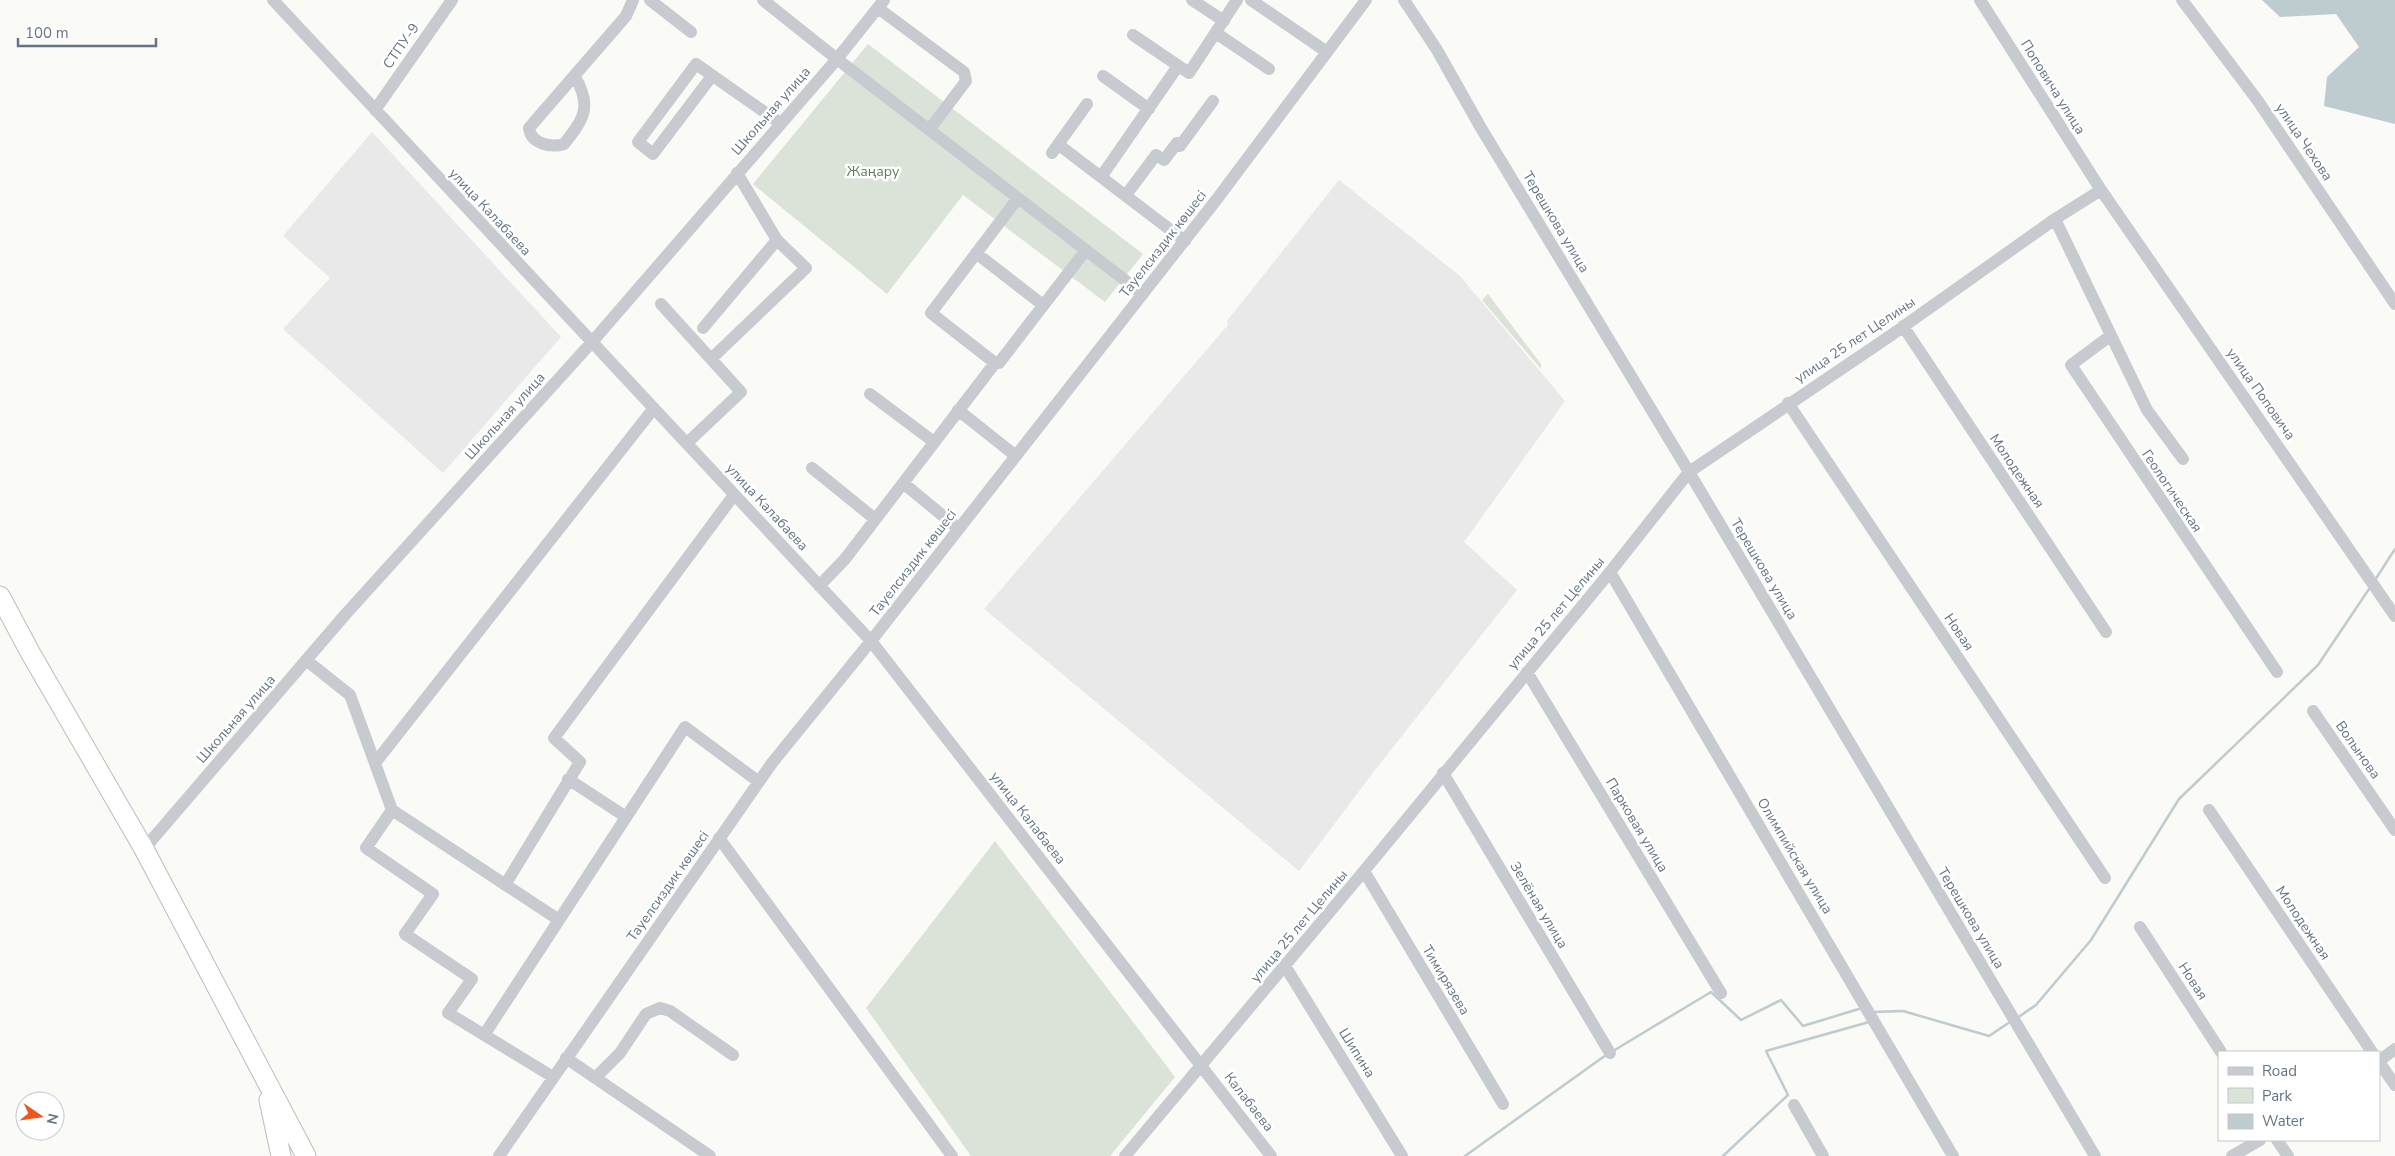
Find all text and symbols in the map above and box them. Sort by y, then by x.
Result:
scale bar [18,15,155,47]
street label: СТПУ-9 [378,19,424,73]
text: 100 m [25,23,69,43]
street label: Поповича улица [2016,36,2090,138]
street label: Школьная улица [727,63,815,159]
street label: улица Чехова [2271,99,2337,185]
park label: Жаңару [847,162,900,181]
street label: улица Калабаева [445,164,535,260]
street label: Терешкова улица [1518,168,1594,276]
street label: Тауелсиздик көшесі [1115,186,1211,302]
street label: улица 25 лет Целины [1791,292,1919,388]
street label: улица Поповича [2222,344,2300,444]
street label: Школьная улица [461,368,549,464]
street label: Молодежная [1985,430,2049,512]
street label: Геологическая [2137,446,2207,536]
street label: улица Калабаева [722,459,812,555]
street label: Тауелсиздик көшесі [865,505,961,621]
street label: Терешкова улица [1726,515,1802,623]
street label: улица 25 лет Целины [1503,553,1609,673]
street label: Новая [1940,610,1978,654]
street label: Школьная улица [192,671,280,767]
street label: Волынова [2331,717,2385,783]
street label: улица Калабаева [986,768,1070,868]
street label: Парковая улица [1601,774,1673,876]
street label: Олимпийская улица [1753,794,1837,918]
street label: Тауелсиздик көшесі [623,827,713,945]
street label: Зелёная улица [1506,858,1572,952]
street label: Терешкова улица [1933,864,2009,972]
street label: улица 25 лет Целины [1246,866,1352,986]
street label: Молодежная [2271,882,2335,964]
street label: Тимирязева [1418,941,1474,1019]
street label: Новая [2174,958,2212,1004]
street label: Шипина [1334,1025,1380,1081]
legend [2218,1051,2380,1141]
text: Road [2262,1061,2297,1081]
street label: Калабаева [1220,1068,1278,1136]
text: Park [2262,1086,2292,1106]
north arrow [15,1091,65,1141]
text: Water [2262,1111,2305,1131]
text: N [42,1112,63,1126]

